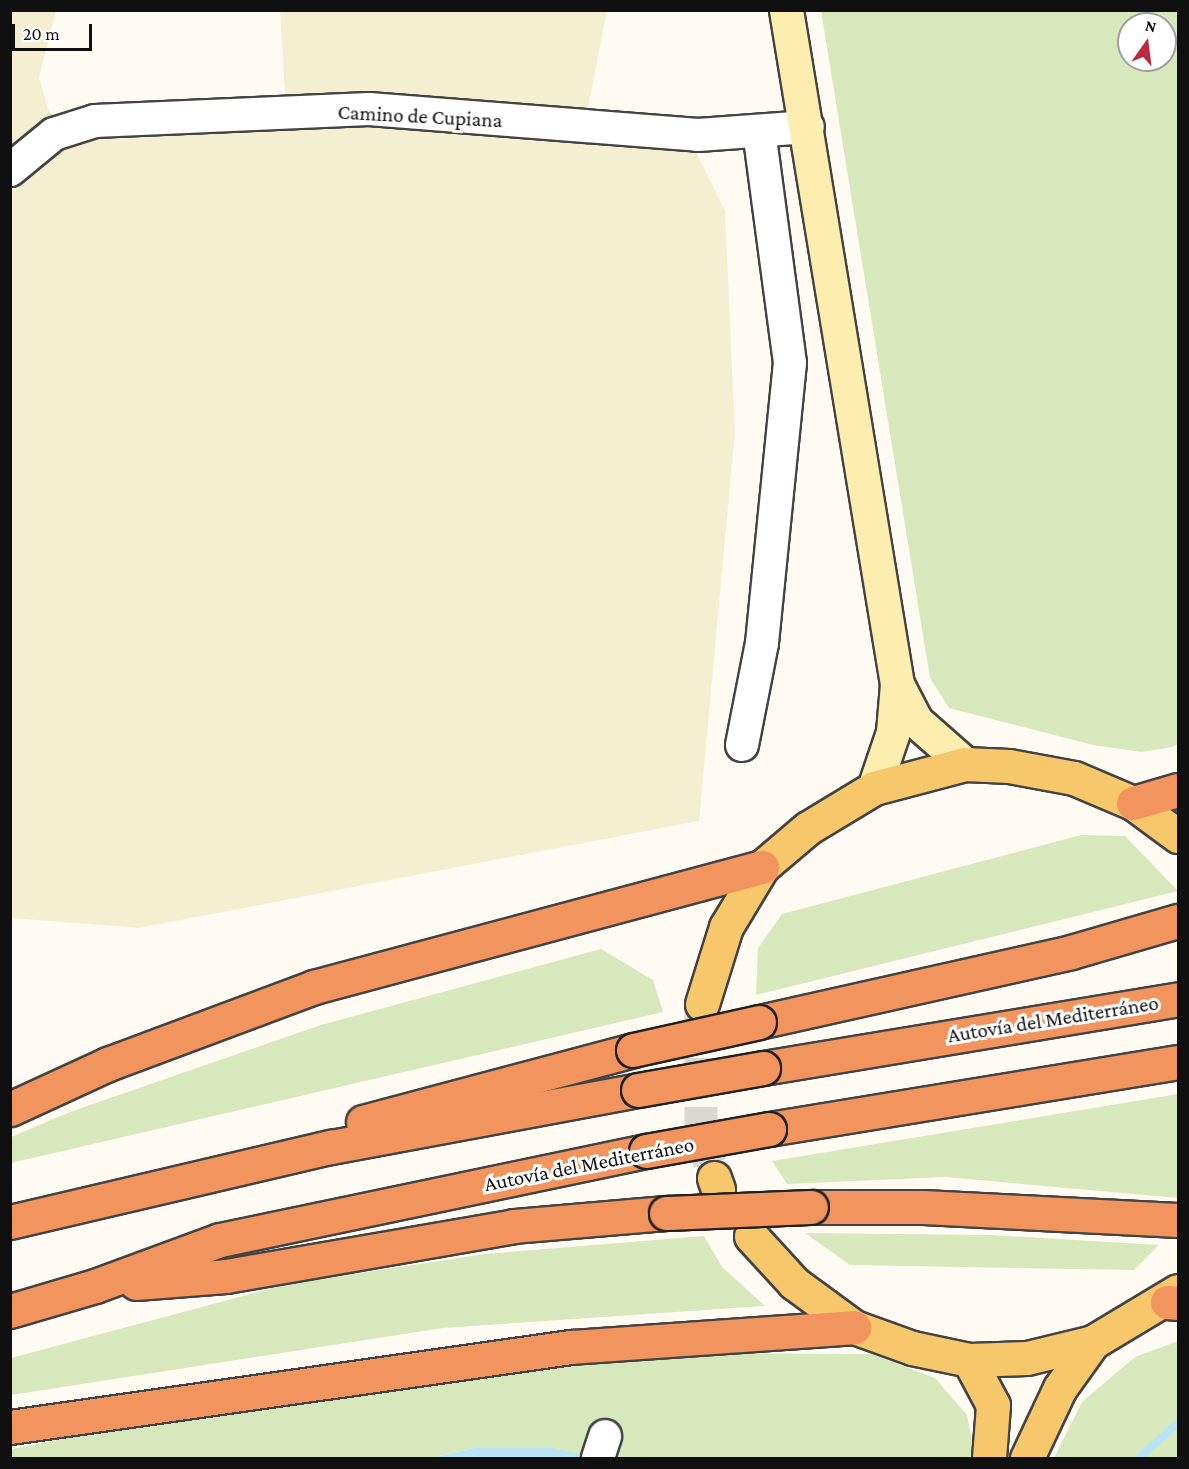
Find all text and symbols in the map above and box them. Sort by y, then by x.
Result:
scale bar [15,12,94,50]
north arrow [1117,12,1177,72]
text: N [1144,16,1158,36]
text: 20 m [23,24,60,44]
street label: Camino de Cupiana [337,99,503,133]
street label: Autovía del Mediterráneo [946,990,1160,1048]
street label: Autovía del Mediterráneo [482,1131,696,1197]

